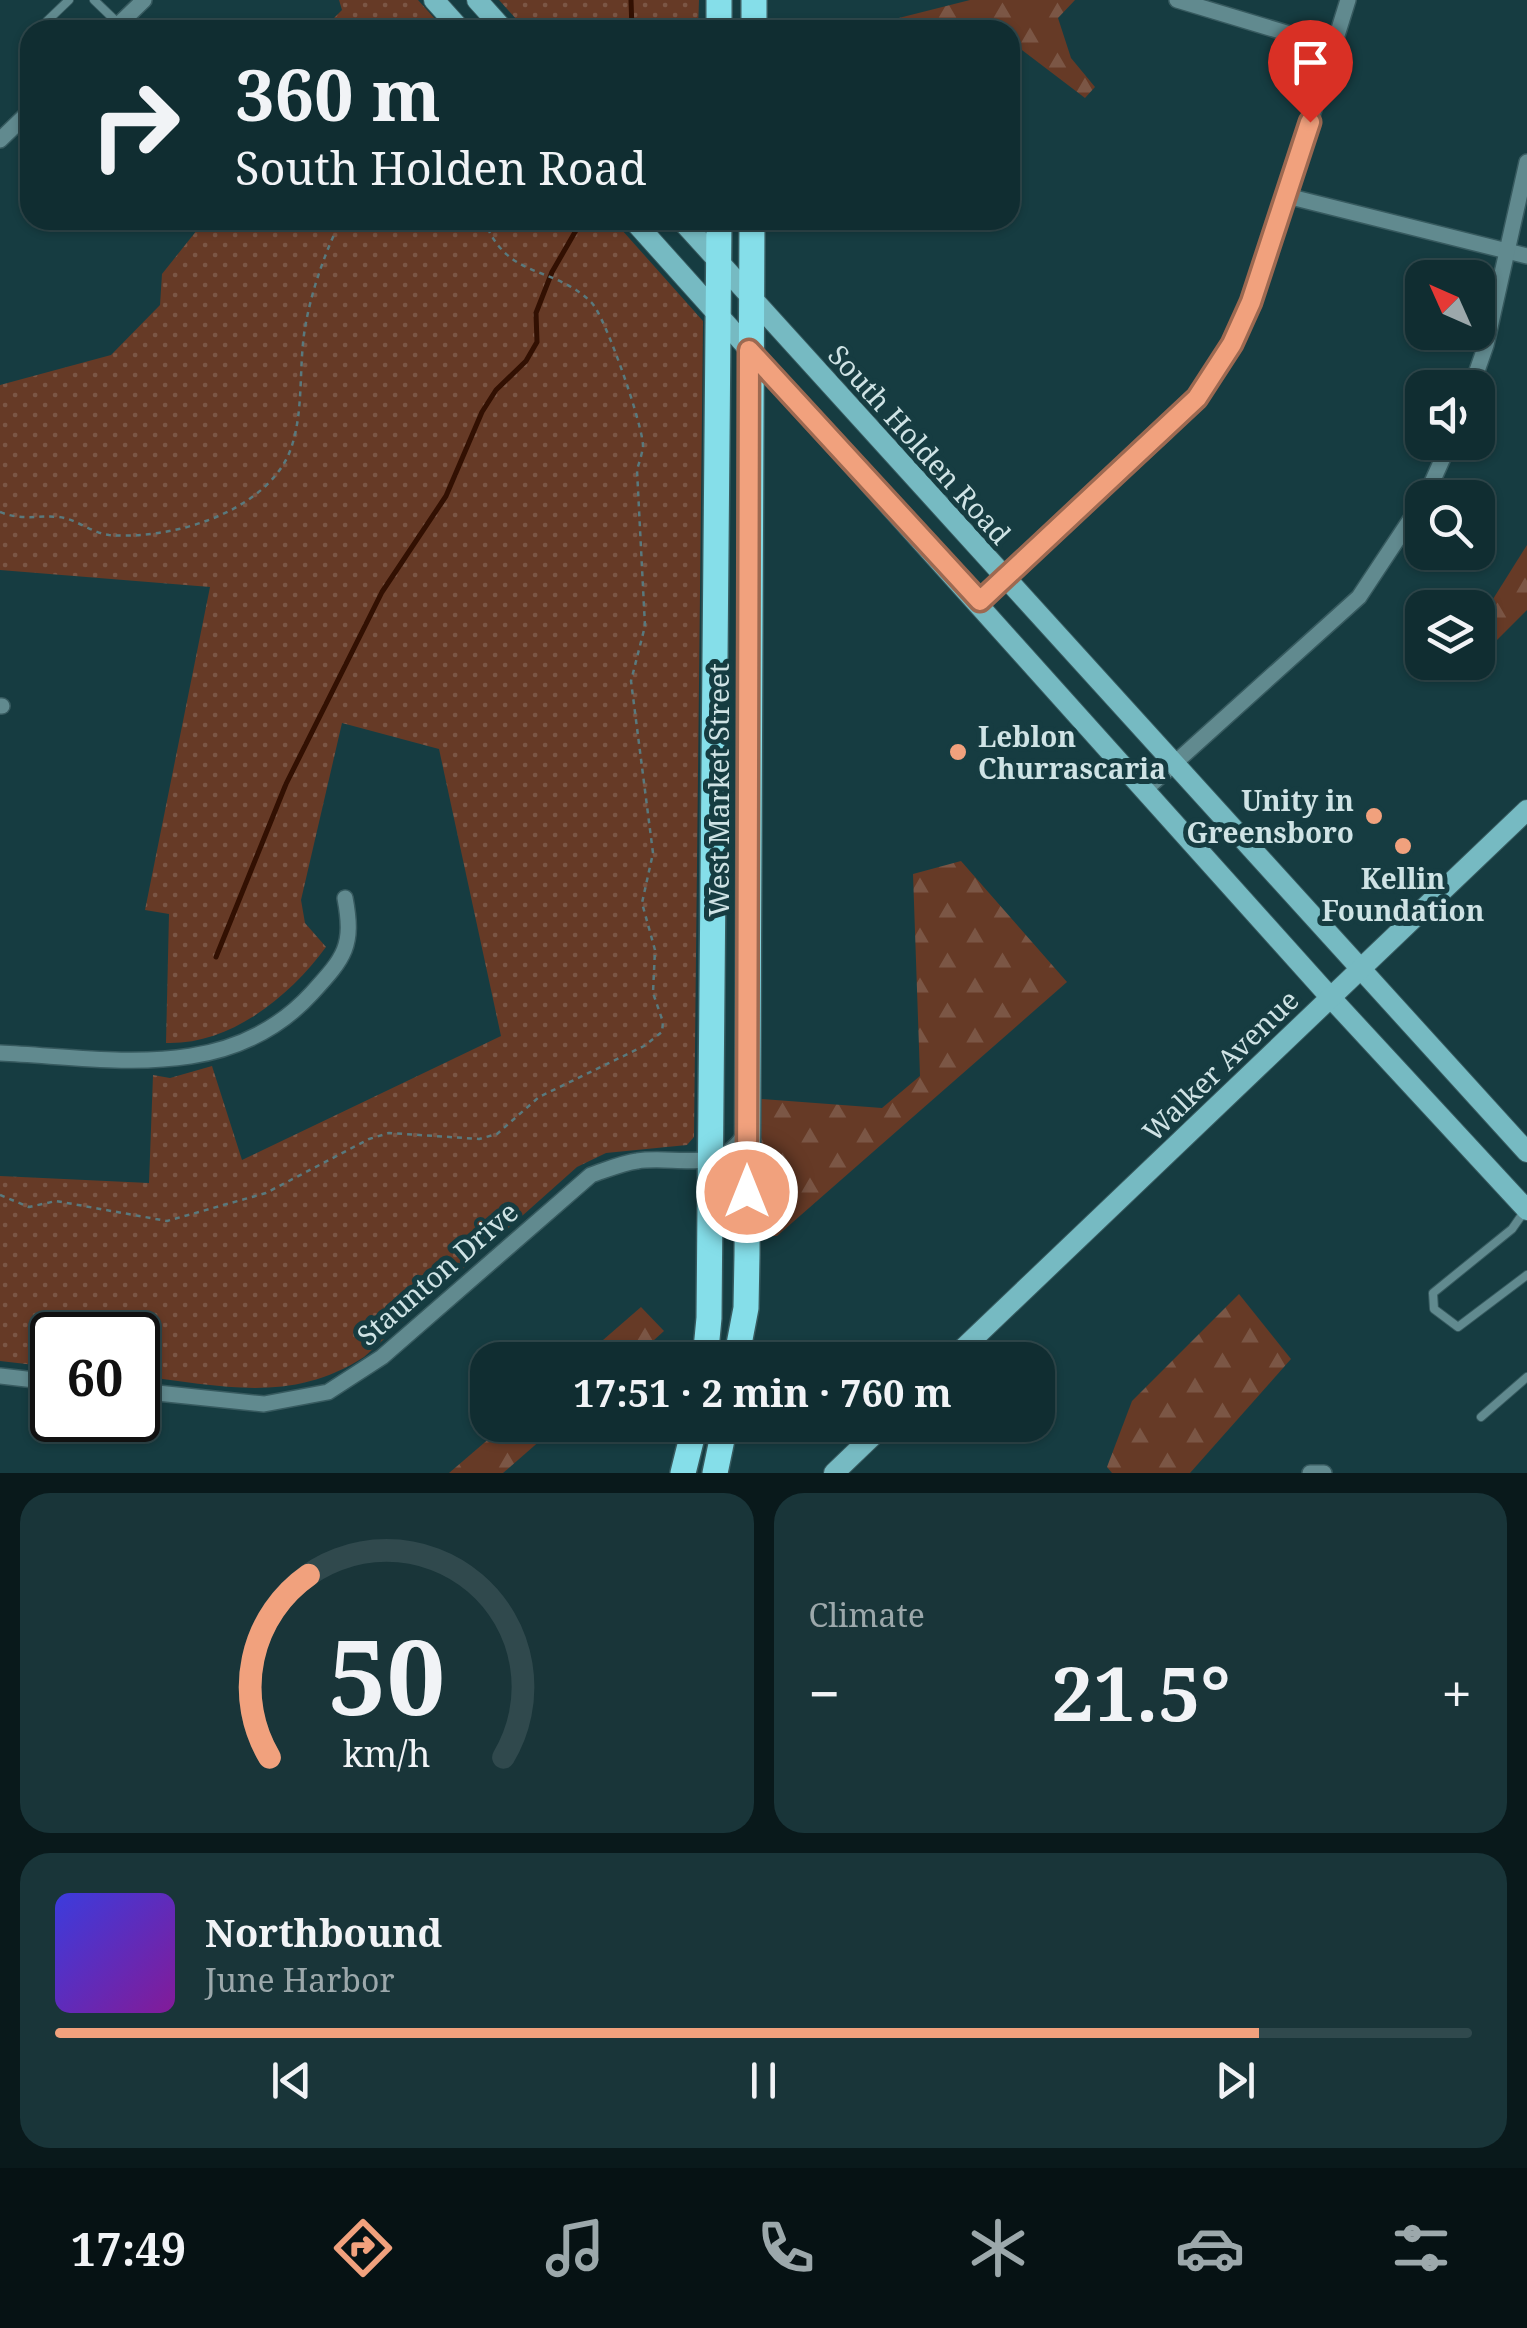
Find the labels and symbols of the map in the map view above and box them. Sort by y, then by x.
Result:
pin [1268,20,1353,123]
north arrow [1405,260,1495,350]
street label: South Holden Road [820,336,1020,552]
street label: West Market Street [699,663,737,917]
place label: Leblon Churrascaria [978,717,1166,787]
marker: Leblon Churrascaria [947,741,969,763]
place label: Unity in Greensboro [1186,781,1354,851]
marker: Unity in Greensboro [1363,805,1385,827]
marker: Kellin Foundation [1392,835,1414,857]
place label: Kellin Foundation [1322,859,1484,929]
street label: Walker Avenue [1134,981,1306,1149]
position arrow [695,1140,799,1244]
street label: Staunton Drive [348,1192,526,1354]
speed limit sign: 60 [30,1312,160,1442]

